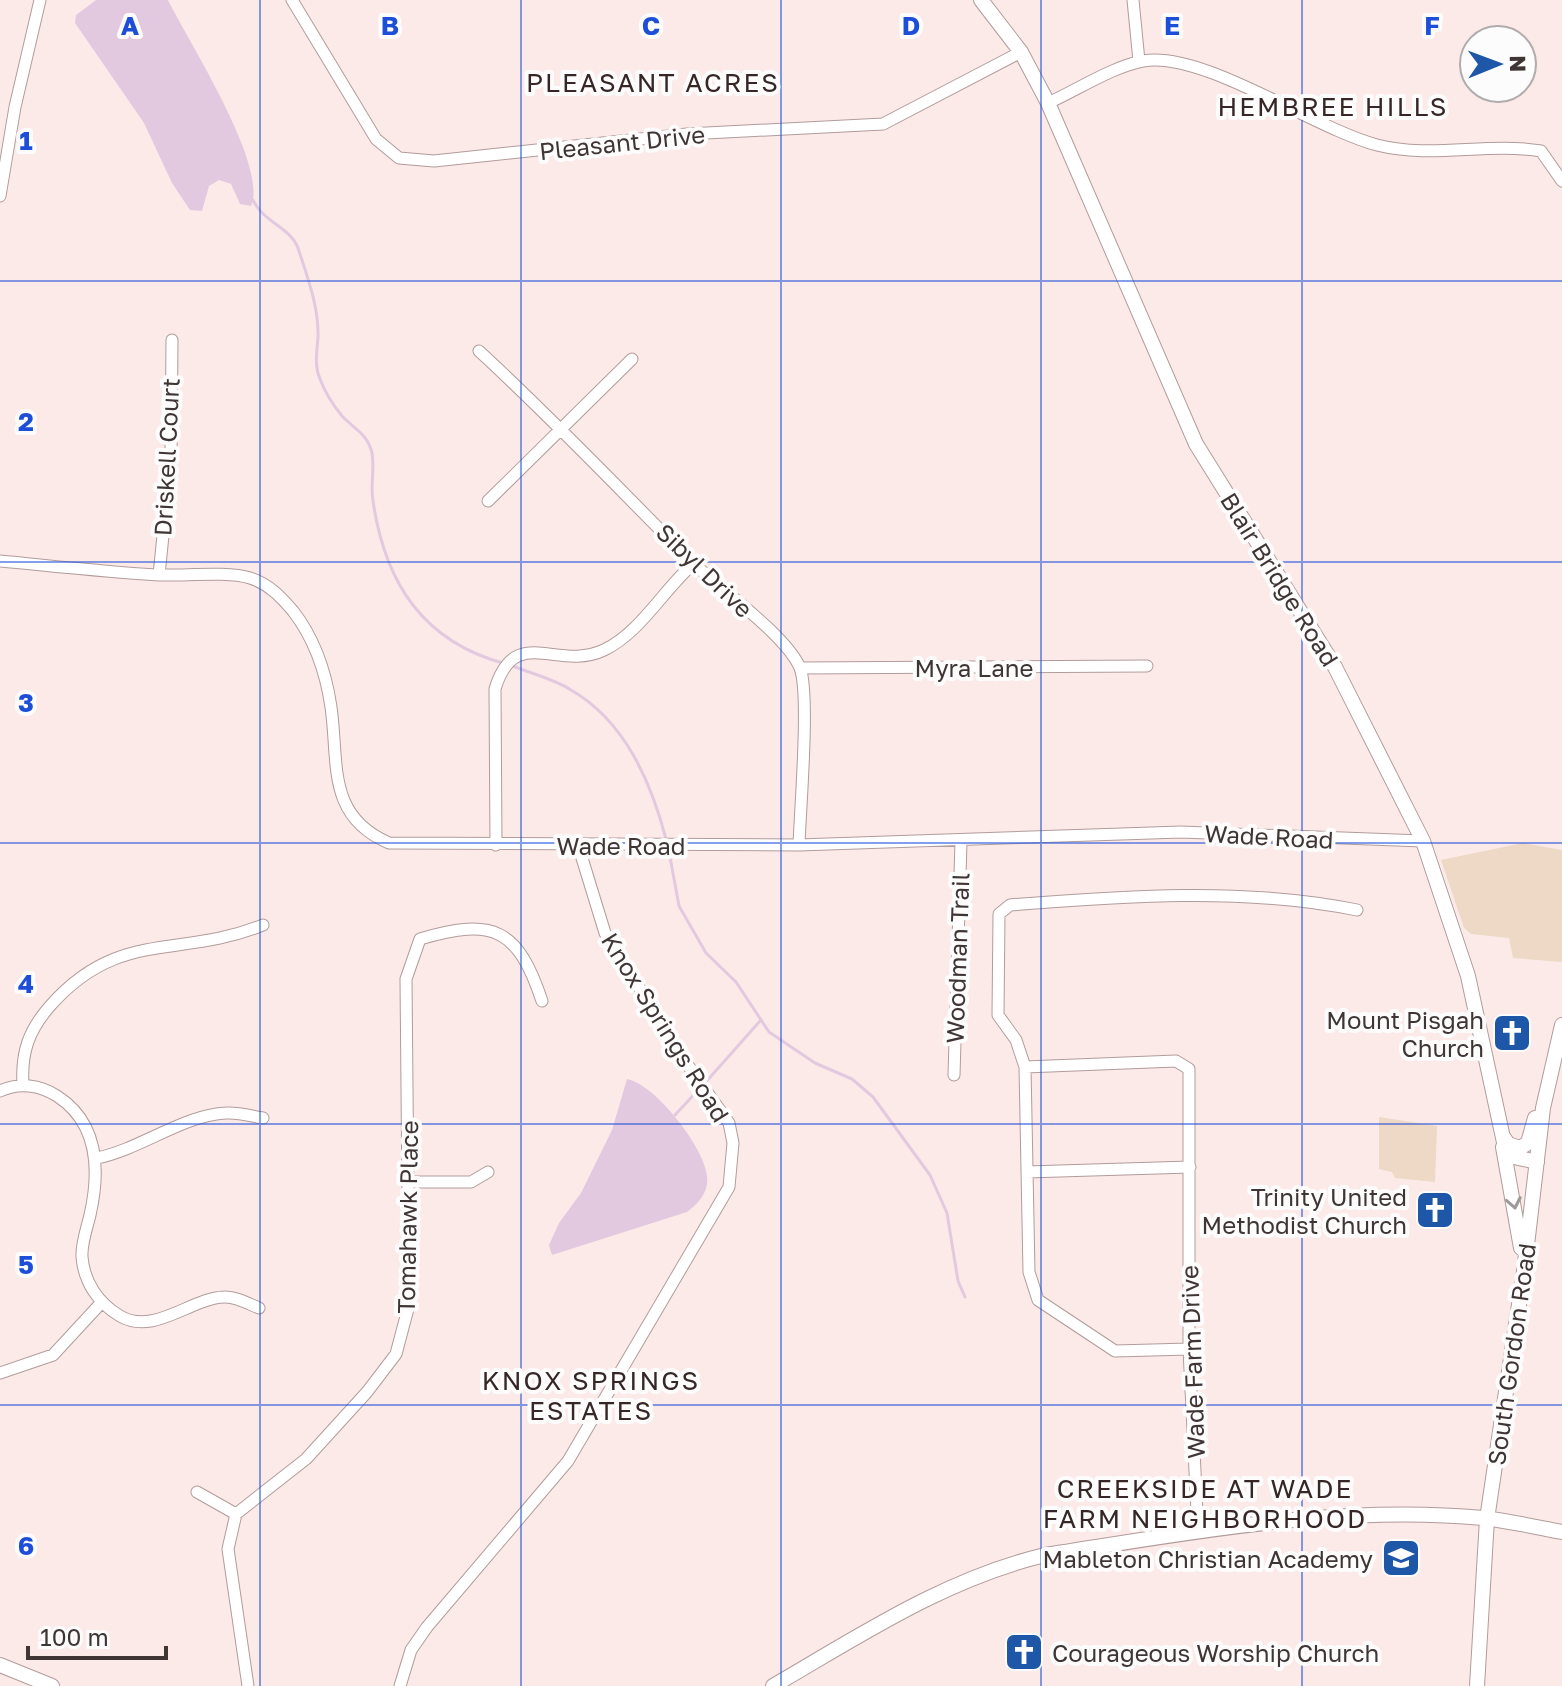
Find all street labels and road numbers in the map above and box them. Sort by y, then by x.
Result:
street label: Pleasant Drive [538,119,706,165]
street label: Driskell Court [147,377,185,537]
street label: Blair Bridge Road [1215,487,1345,671]
street label: Sibyl Drive [651,517,759,623]
street label: Myra Lane [915,653,1033,682]
street label: Wade Road [1204,818,1334,854]
street label: Wade Road [556,831,686,860]
street label: Woodman Trail [940,872,974,1044]
street label: Knox Springs Road [596,927,736,1127]
street label: Tomahawk Place [391,1120,423,1314]
street label: South Gordon Road [1481,1241,1541,1467]
street label: Wade Farm Drive [1174,1265,1210,1459]

